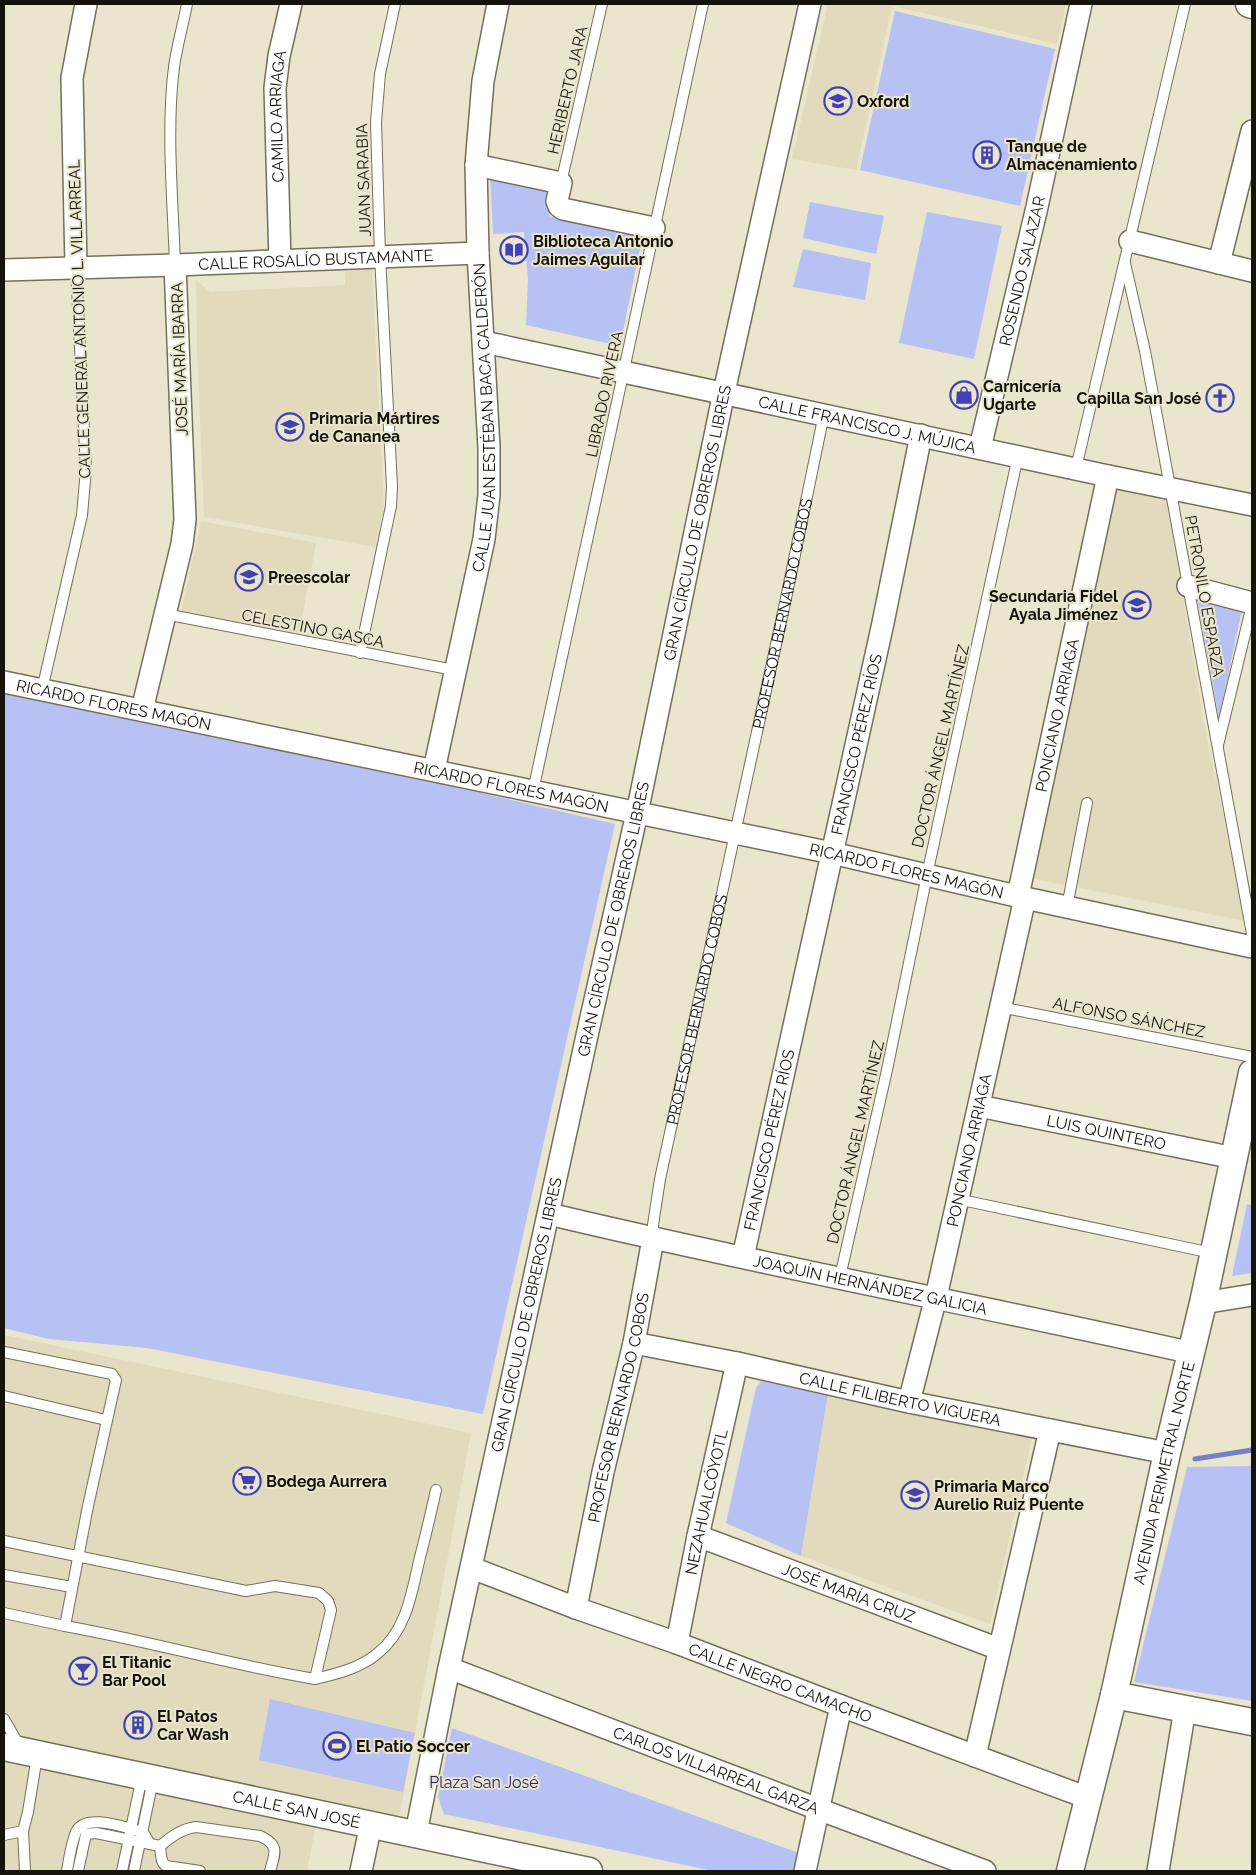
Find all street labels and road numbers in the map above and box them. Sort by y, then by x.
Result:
street label: HERIBERTO JARA [543,24,592,156]
street label: CAMILO ARRIAGA [266,48,290,183]
street label: JUAN SARABIA [352,123,375,237]
street label: CALLE GENERAL ANTONIO L. VILLARREAL [64,159,95,479]
street label: ROSENDO SALAZAR [995,194,1049,348]
street label: CALLE ROSALÍO BUSTAMANTE [198,246,434,274]
street label: CALLE JUAN ESTÉBAN BACA CALDERÓN [468,262,499,574]
street label: JOSÉ MARÍA IBARRA [166,282,192,436]
street label: LIBRADO RIVERA [582,329,627,459]
street label: GRAN CÍRCULO DE OBREROS LIBRES [660,383,735,662]
street label: CALLE FRANCISCO J. MÚJICA [757,392,978,457]
street label: PROFESOR BERNARDO COBOS [749,496,816,731]
street label: PETRONILO ESPARZA [1181,514,1228,679]
street label: CELESTINO GASCA [240,605,386,652]
street label: PONCIANO ARRIAGA [1032,637,1083,794]
street label: DOCTOR ÁNGEL MARTÍNEZ [907,642,973,850]
street label: FRANCISCO PÉREZ RÍOS [827,652,886,837]
street label: RICARDO FLORES MAGÓN [14,676,213,735]
street label: RICARDO FLORES MAGÓN [412,758,610,817]
street label: GRAN CÍRCULO DE OBREROS LIBRES [574,780,653,1058]
street label: RICARDO FLORES MAGÓN [808,840,1005,903]
street label: PROFESOR BERNARDO COBOS [663,892,732,1127]
street label: ALFONSO SÁNCHEZ [1051,992,1207,1042]
street label: DOCTOR ÁNGEL MARTÍNEZ [822,1038,888,1246]
street label: FRANCISCO PÉREZ RÍOS [740,1047,799,1232]
street label: PONCIANO ARRIAGA [943,1072,996,1229]
street label: LUIS QUINTERO [1045,1111,1168,1154]
street label: GRAN CÍRCULO DE OBREROS LIBRES [487,1175,566,1454]
street label: JOAQUÍN HERNÁNDEZ GALICIA [752,1251,989,1319]
street label: PROFESOR BERNARDO COBOS [584,1291,653,1524]
street label: AVENIDA PERIMETRAL NORTE [1129,1359,1199,1586]
street label: CALLE FILIBERTO VIGUERA [797,1368,1003,1430]
street label: NEZAHUALCÓYOTL [682,1427,732,1577]
street label: JOSÉ MARÍA CRUZ [779,1559,918,1627]
street label: CALLE NEGRO CAMACHO [686,1639,875,1727]
street label: CARLOS VILLARREAL GARZA [610,1723,822,1819]
street label: CALLE SAN JOSÉ [231,1787,362,1832]

